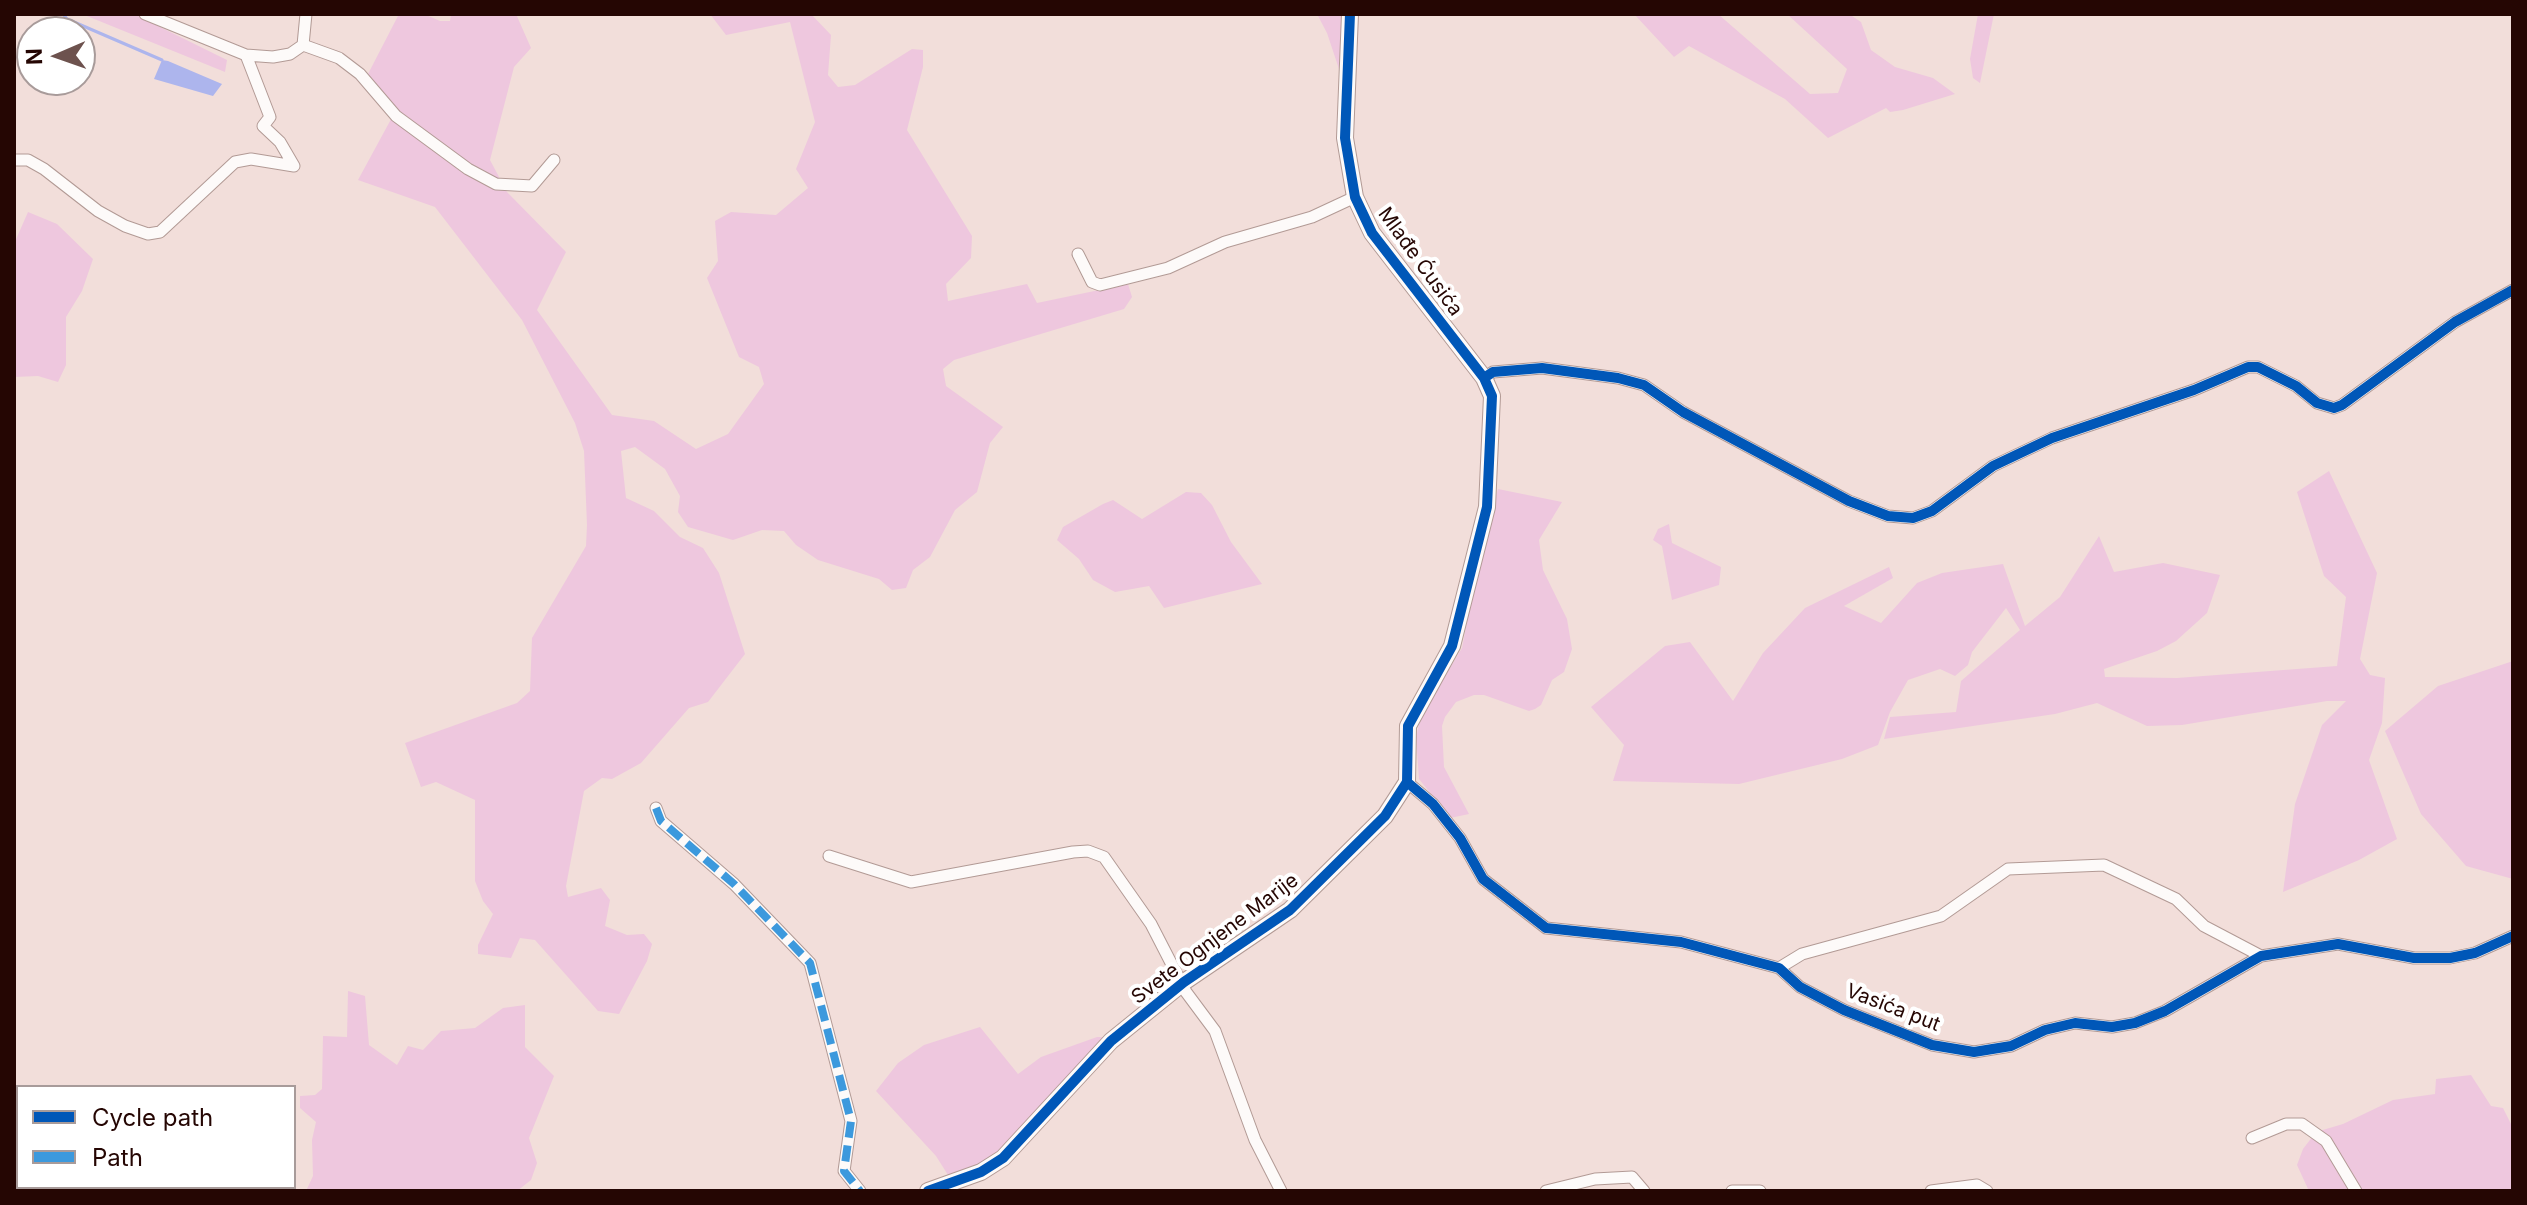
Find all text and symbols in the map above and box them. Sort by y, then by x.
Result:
north arrow [16,16,96,96]
text: N [21,48,47,66]
street label: Mlađe Ćusića [1373,203,1467,321]
street label: Svete Ognjene Marije [1127,869,1303,1009]
street label: Vasića put [1843,979,1943,1037]
legend [16,1085,296,1189]
text: Cycle path [92,1103,213,1132]
text: Path [92,1143,143,1172]

